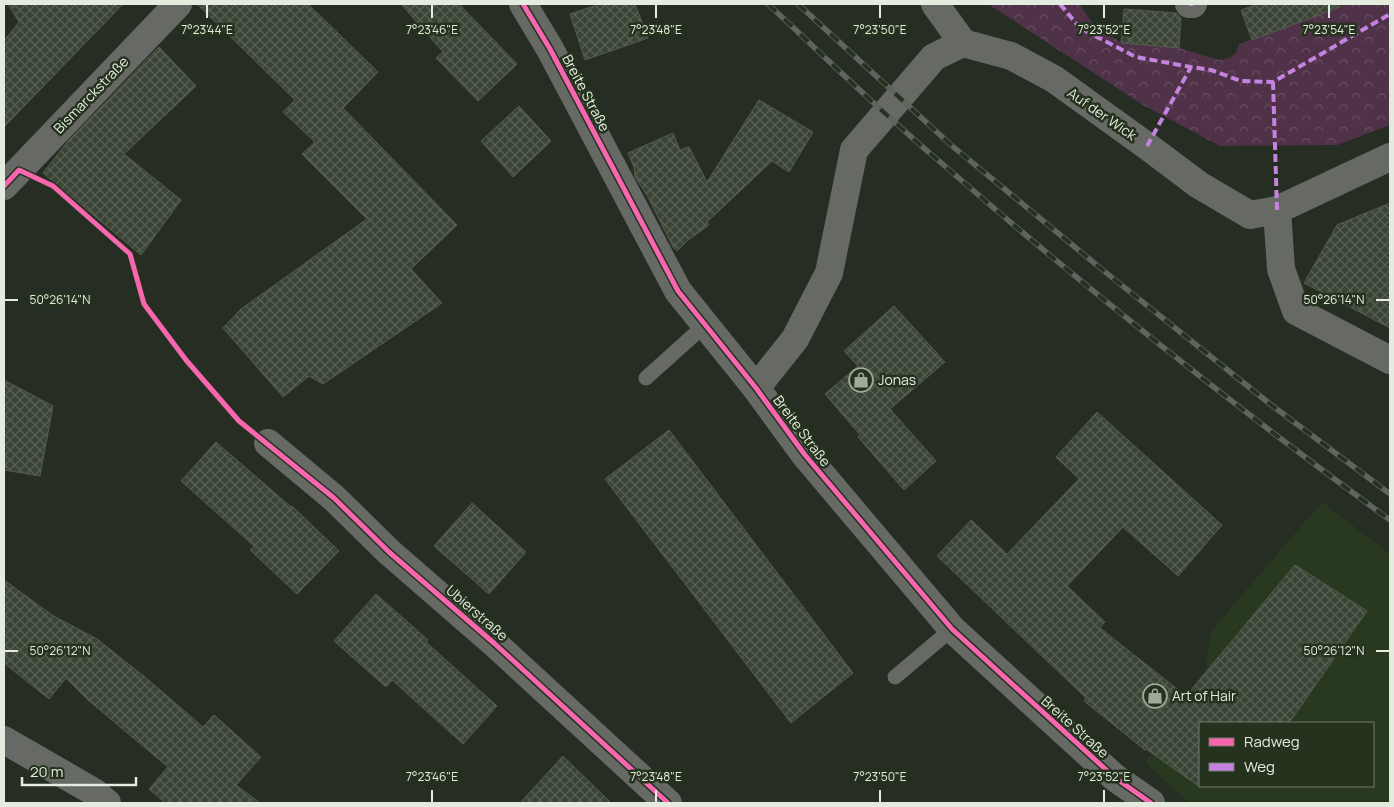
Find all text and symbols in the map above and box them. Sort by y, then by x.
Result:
text: 7°23'44"E [181,21,233,38]
text: 7°23'46"E [406,21,458,38]
text: 7°23'48"E [630,21,682,38]
text: 7°23'50"E [853,21,907,38]
text: 7°23'52"E [1078,21,1130,38]
text: 7°23'54"E [1303,21,1355,38]
street label: Breite Straße [558,51,615,135]
street label: Bismarckstraße [49,52,132,137]
street label: Auf der Wick [1064,83,1141,145]
text: 50°26'14"N [30,291,90,308]
text: 50°26'14"N [1304,291,1364,308]
shop icon: Jonas [848,367,874,393]
place label: Jonas [878,370,916,389]
street label: Breite Straße [769,391,835,470]
street label: Ubierstraße [442,580,512,645]
text: 50°26'12"N [30,642,90,659]
text: 50°26'12"N [1304,642,1364,659]
shop icon: Art of Hair [1142,683,1168,709]
place label: Art of Hair [1172,686,1236,705]
street label: Breite Straße [1038,691,1113,762]
legend [1199,722,1374,787]
text: Radweg [1244,731,1300,752]
scale bar [22,754,136,786]
text: Weg [1244,756,1275,777]
text: 20 m [30,761,63,782]
text: 7°23'46"E [406,768,458,785]
text: 7°23'48"E [630,768,682,785]
text: 7°23'50"E [853,768,907,785]
text: 7°23'52"E [1078,768,1130,785]

